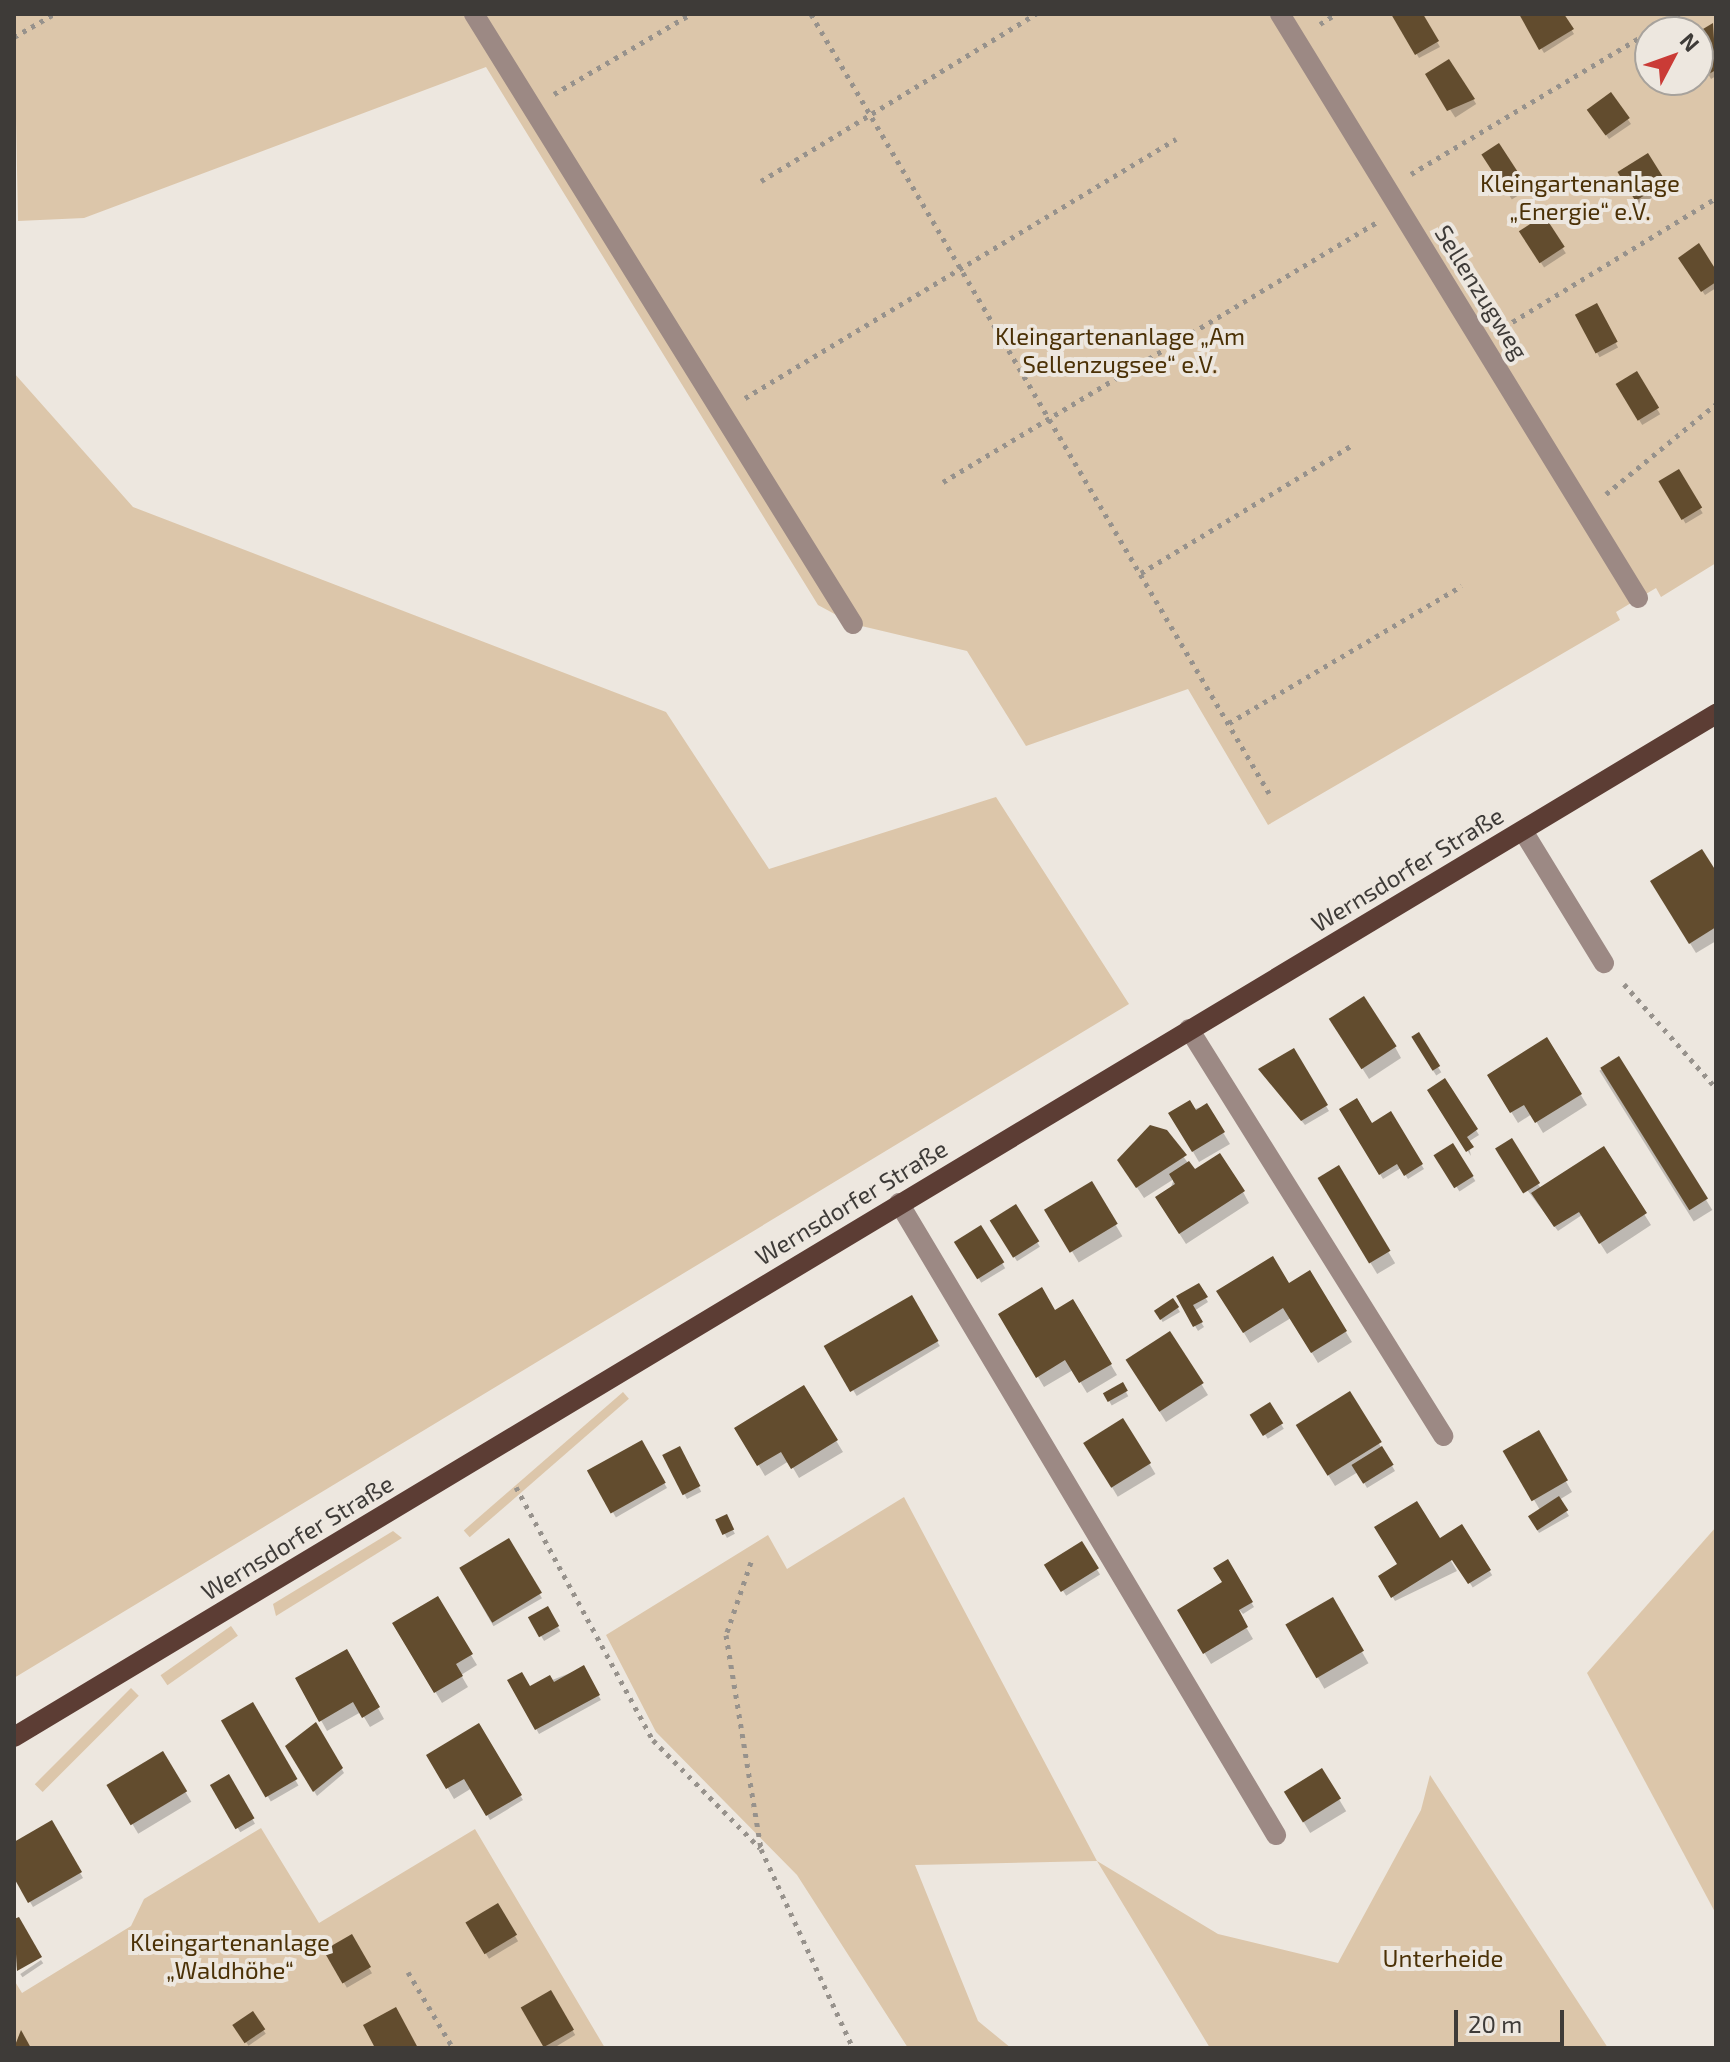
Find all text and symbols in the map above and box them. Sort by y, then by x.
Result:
north arrow [1634,16,1714,96]
text: N [1676,27,1706,56]
park label: Kleingartenanlage „Energie“ e.V. [1480,169,1680,225]
street label: Sellenzugweg [1429,220,1535,364]
park label: Kleingartenanlage „Am Sellenzugsee“ e.V. [995,322,1245,378]
street label: Wernsdorfer Straße [1306,800,1508,938]
street label: Wernsdorfer Straße [750,1133,952,1271]
street label: Wernsdorfer Straße [196,1468,398,1606]
park label: Kleingartenanlage „Waldhöhe“ [130,1928,330,1984]
park label: Unterheide [1382,1944,1504,1972]
scale bar [1458,1994,1568,2044]
text: 20 m [1468,2009,1522,2038]

